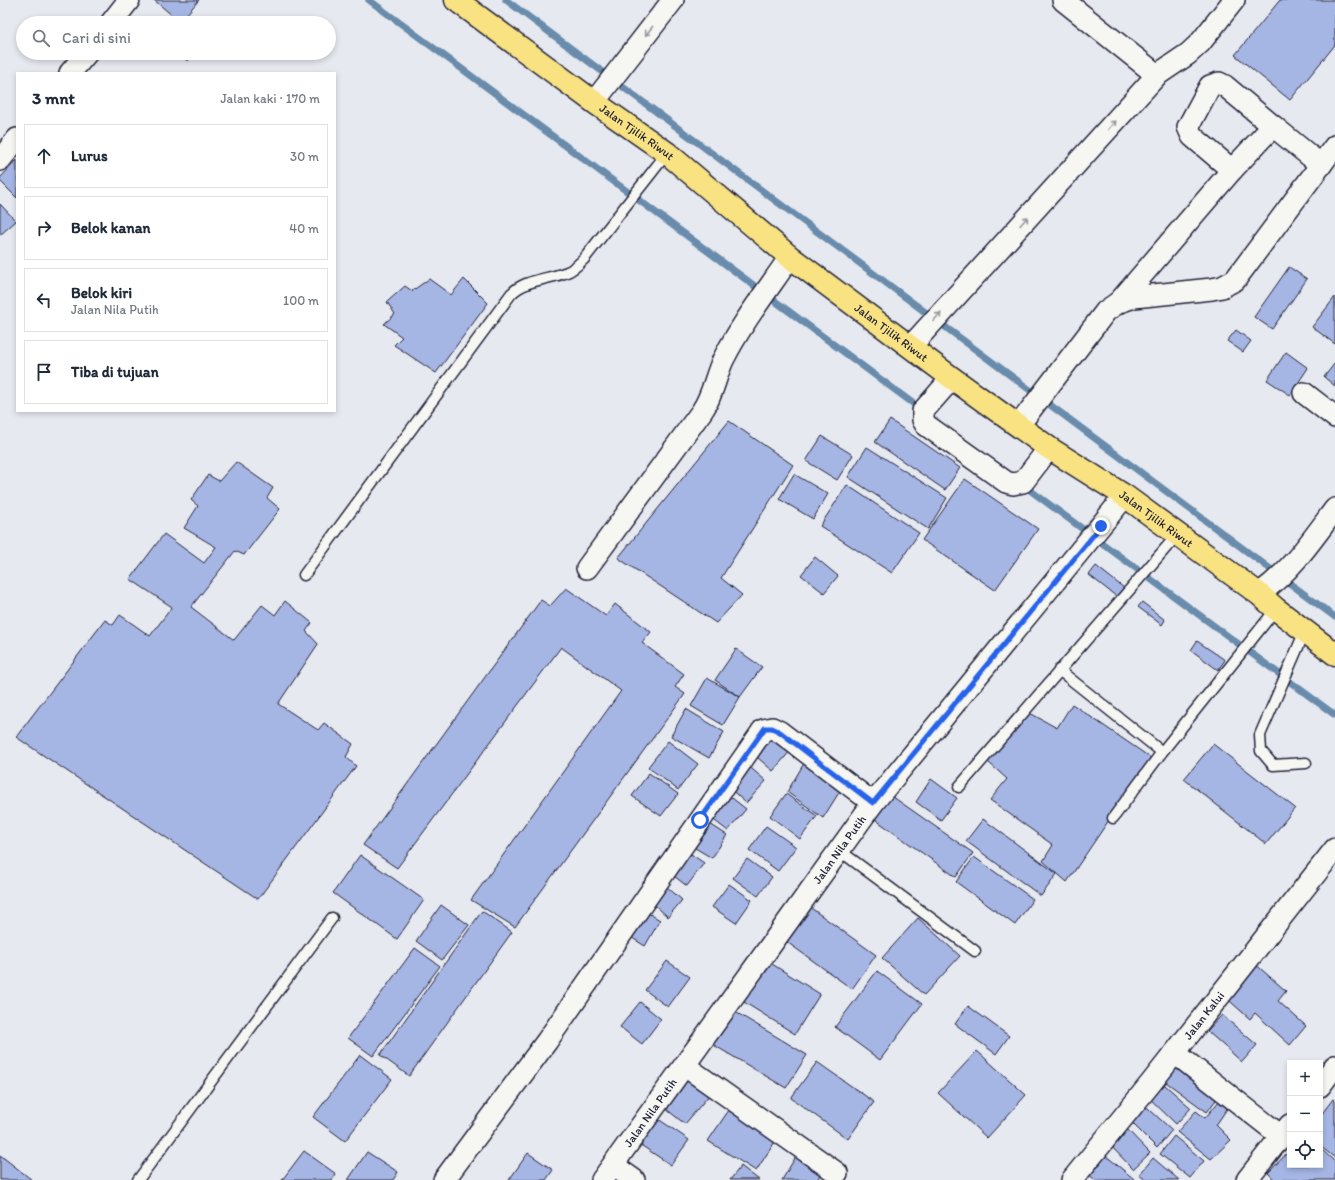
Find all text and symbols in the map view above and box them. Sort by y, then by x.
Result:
search box [16,16,336,60]
one-way arrow [645,25,653,36]
icon: search [30,27,52,49]
text: Cari di sini [62,29,131,47]
text: 3 mnt [32,88,75,108]
text: Jalan kaki · 170 m [220,91,320,106]
street label: Jalan Tjilik Riwut [597,101,678,163]
one-way arrow [1107,120,1116,130]
icon: ahead [33,145,55,167]
text: Lurus [71,147,108,165]
text: 30 m [290,149,319,164]
one-way arrow [1020,216,1029,226]
icon: right [33,217,55,239]
text: Belok kanan [71,219,151,237]
text: 40 m [289,221,319,236]
text: Belok kiri [71,284,132,302]
icon: left [33,289,55,311]
text: 100 m [283,293,319,308]
street label: Jalan Tjilik Riwut [852,301,931,365]
text: Jalan Nila Putih [71,302,159,317]
one-way arrow [932,312,941,322]
icon: arrive [33,361,55,383]
text: Tiba di tujuan [71,363,159,381]
street label: Jalan Tjilik Riwut [1117,487,1196,551]
route end [1092,517,1110,535]
route start [691,811,709,829]
street label: Jalan Nila Putih [810,812,869,887]
street label: Jalan Kalui [1181,989,1227,1042]
map controls [1287,1060,1323,1168]
button: + [1287,1060,1323,1096]
street label: Jalan Nila Putih [621,1076,680,1150]
button: − [1287,1096,1323,1132]
button: locate [1287,1132,1323,1168]

